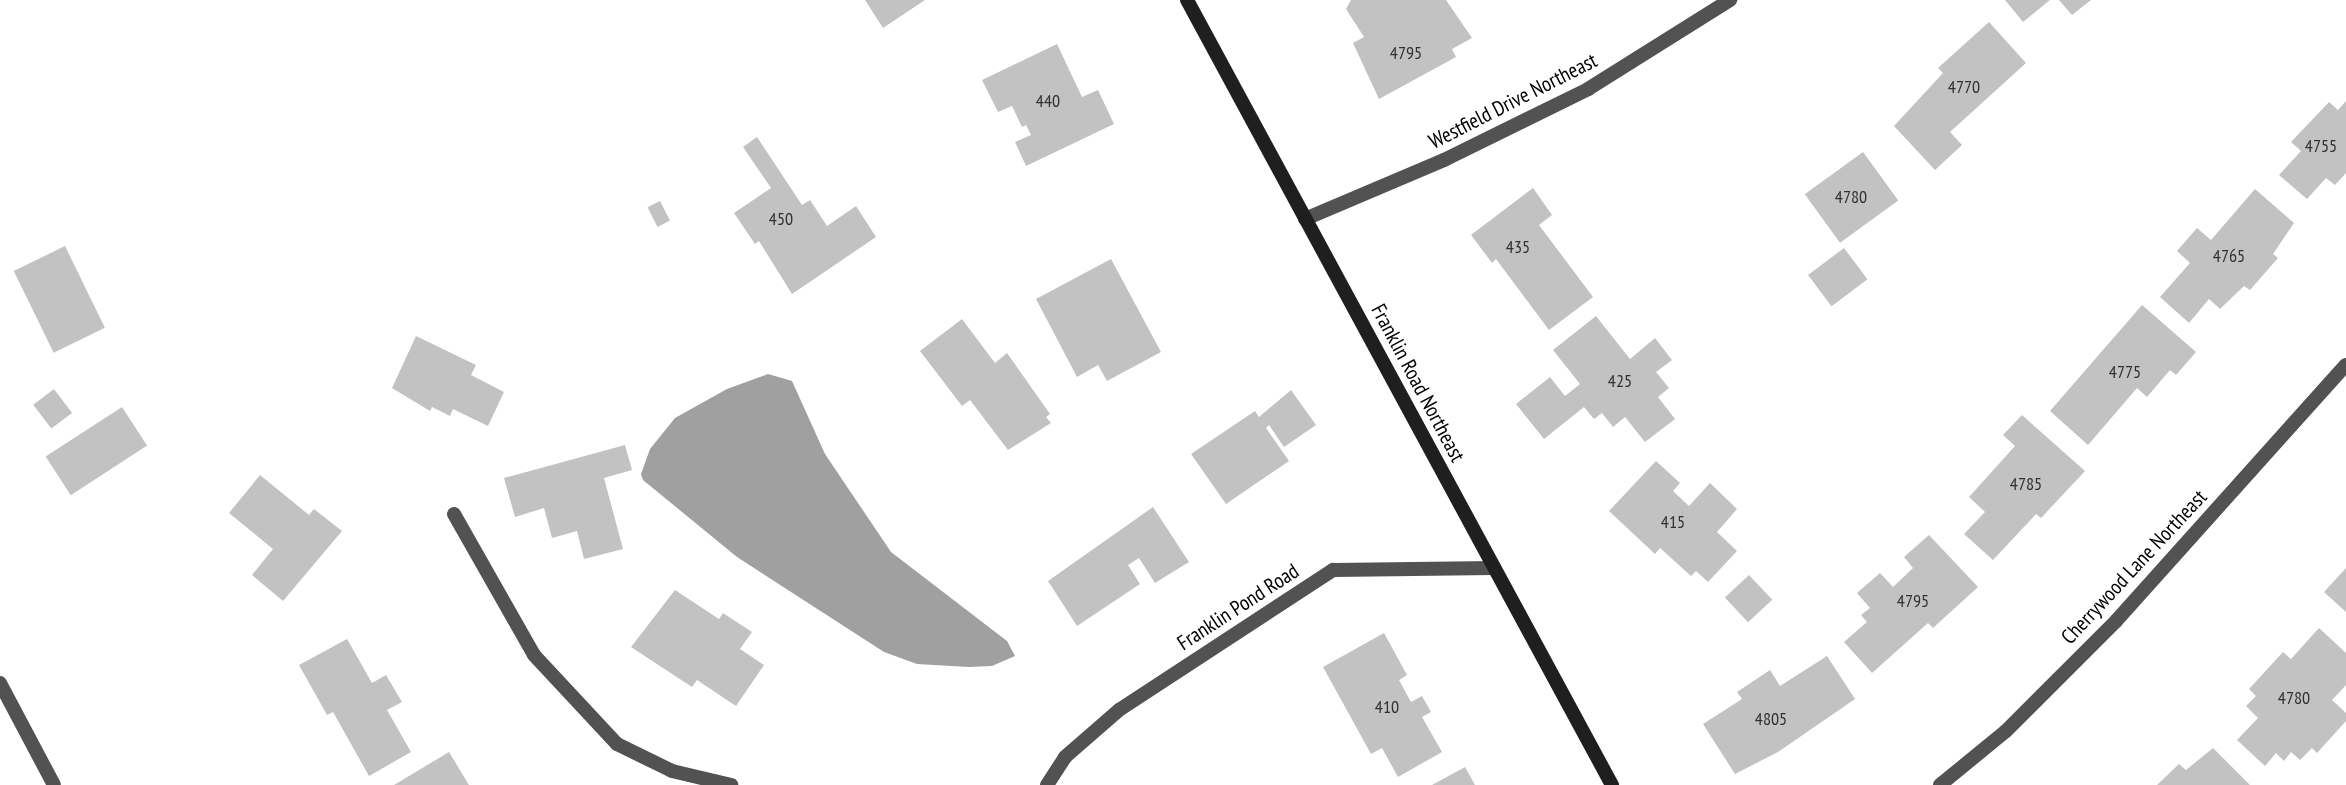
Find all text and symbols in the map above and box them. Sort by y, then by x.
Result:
house number: 4795 [1390,42,1422,64]
street label: Westfield Drive Northeast [1425,48,1601,154]
house number: 4770 [1948,76,1980,98]
house number: 440 [1036,90,1060,112]
house number: 4755 [2305,135,2337,157]
house number: 4780 [1835,186,1867,208]
house number: 450 [769,208,793,230]
house number: 435 [1506,236,1530,258]
house number: 4765 [2213,245,2245,267]
street label: Franklin Road Northeast [1366,300,1470,466]
house number: 4775 [2109,361,2141,383]
house number: 425 [1608,370,1632,392]
house number: 4785 [2010,473,2042,495]
street label: Cherrywood Lane Northeast [2056,485,2212,649]
house number: 415 [1661,511,1685,533]
street label: Franklin Pond Road [1172,558,1304,656]
house number: 4795 [1897,590,1929,612]
house number: 4780 [2278,687,2310,709]
house number: 410 [1375,696,1399,718]
house number: 4805 [1755,708,1787,730]

